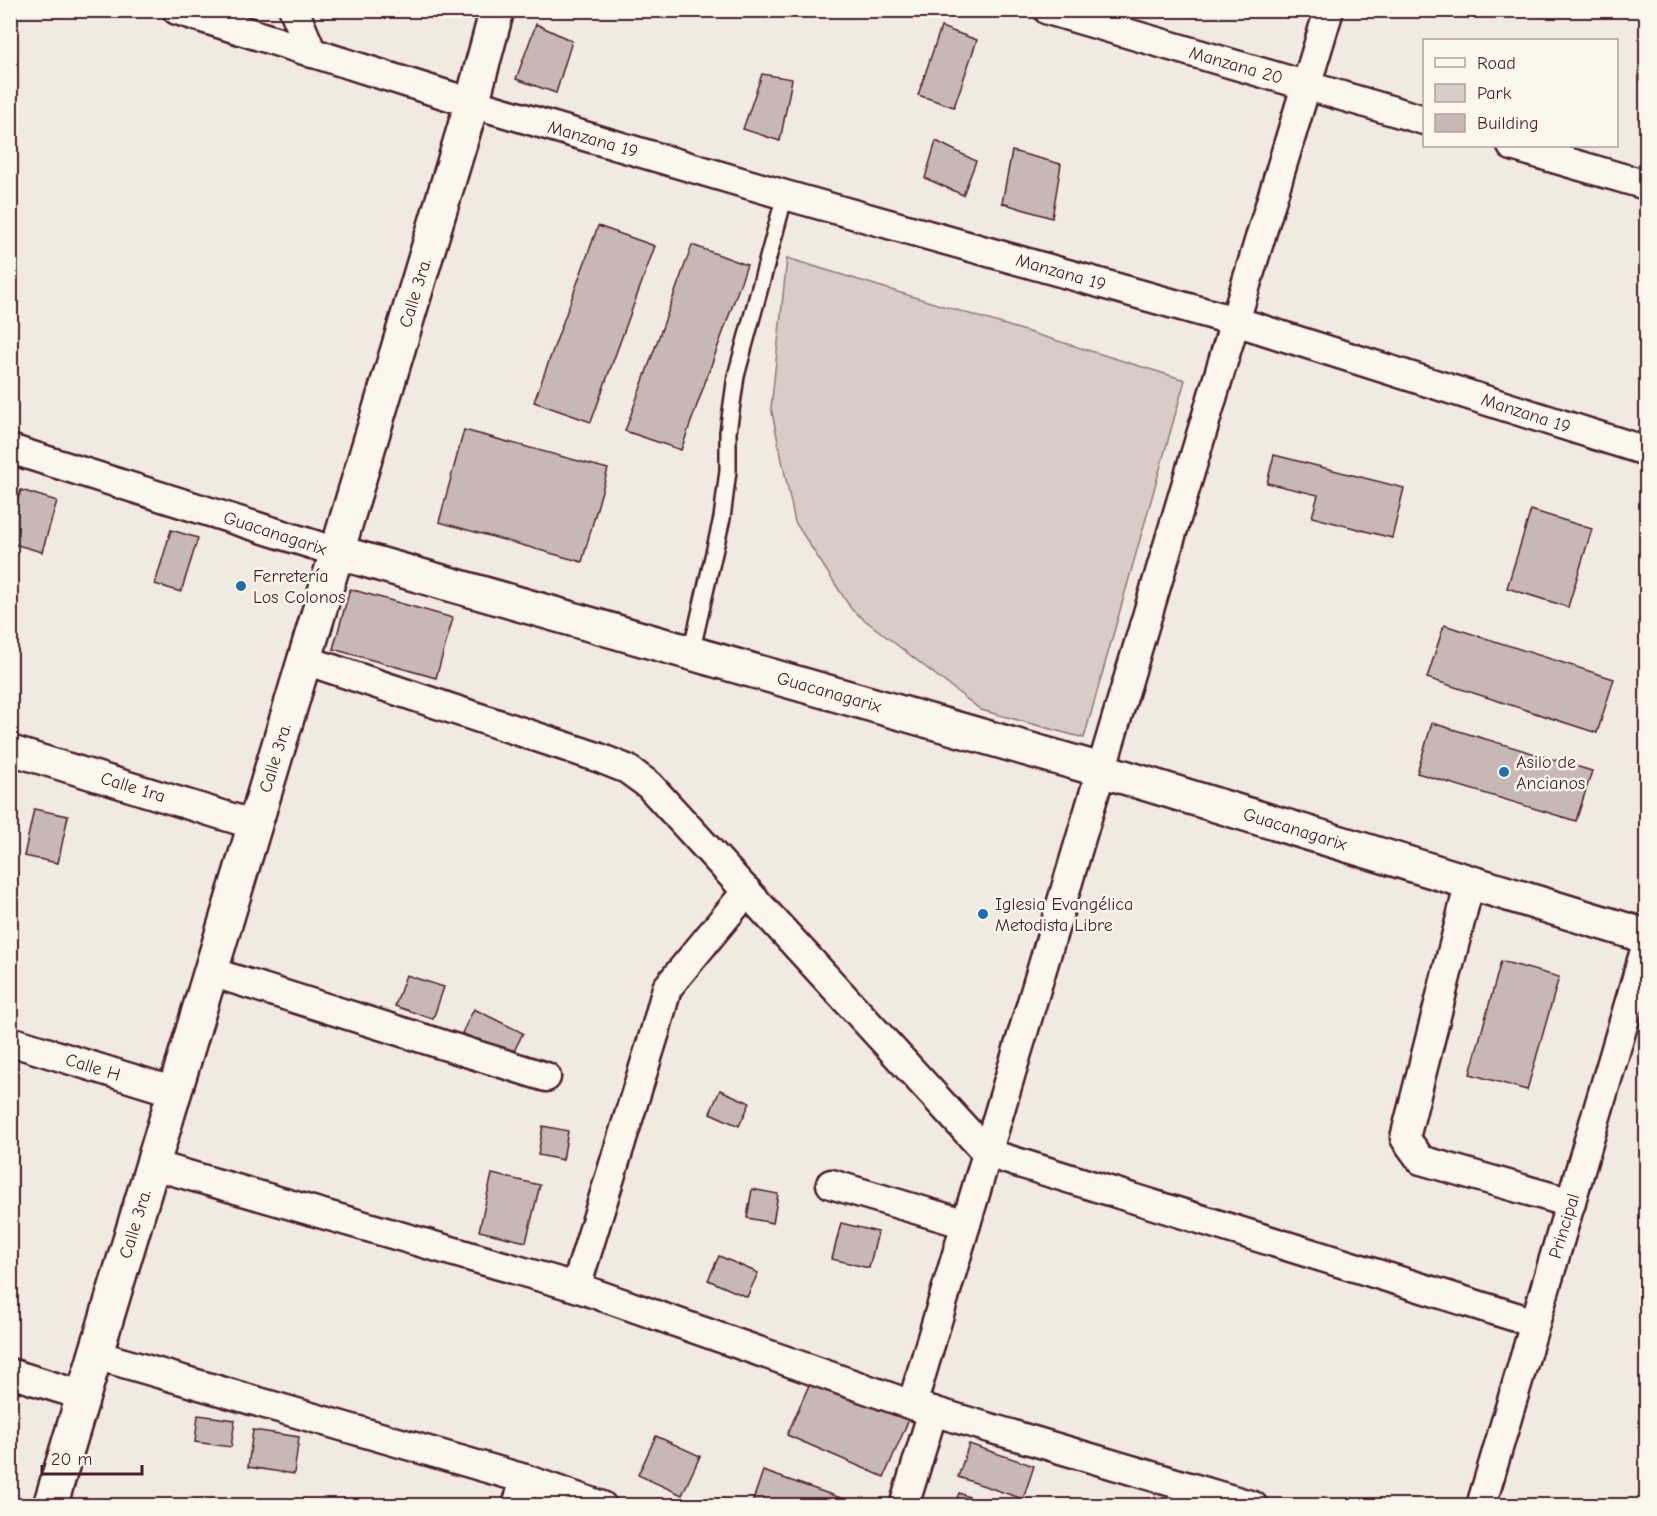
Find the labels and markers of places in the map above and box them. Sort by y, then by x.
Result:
place label: Ferretería Los Colonos [253,566,345,608]
marker: Ferretería Los Colonos [234,579,248,593]
place label: Asilo de Ancianos [1516,752,1585,794]
marker: Asilo de Ancianos [1497,765,1511,779]
place label: Iglesia Evangélica Metodista Libre [995,894,1133,936]
marker: Iglesia Evangélica Metodista Libre [976,907,990,921]

